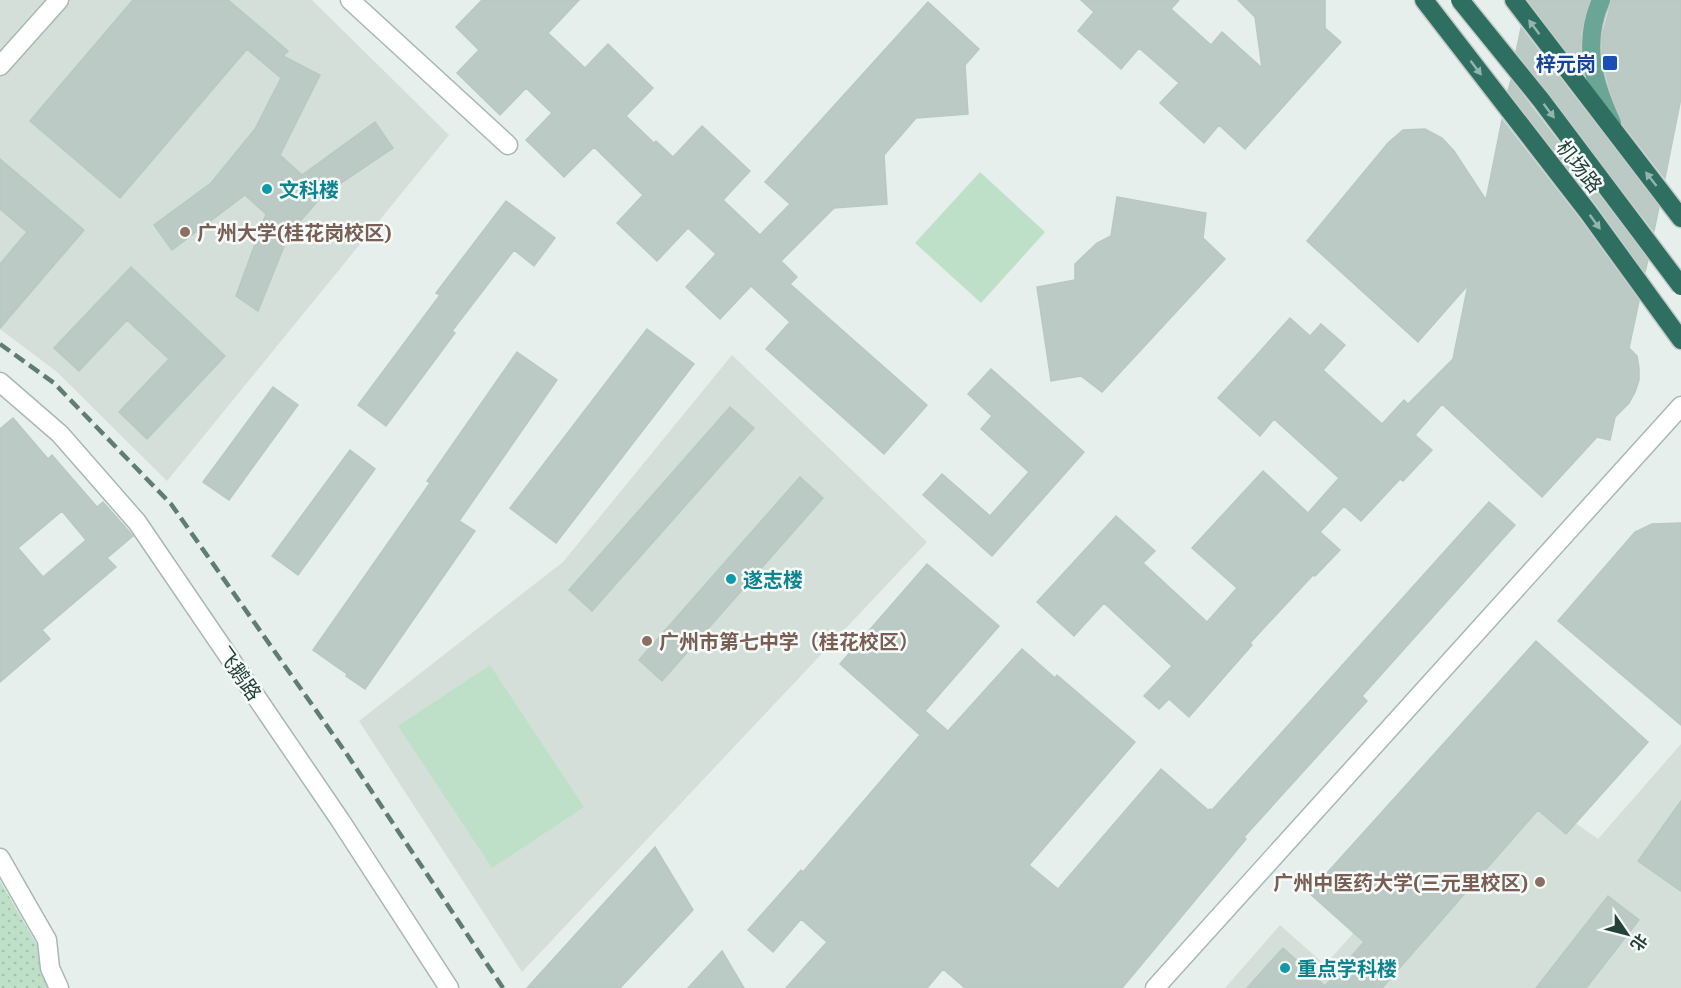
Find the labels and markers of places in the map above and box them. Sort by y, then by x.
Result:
place label: 梓元岗 [1536,51,1596,75]
marker: 梓元岗 [1601,54,1619,72]
place label: 文科楼 [279,177,339,201]
marker: 文科楼 [260,182,274,196]
place label: 广州大学(桂花岗校区) [197,220,392,244]
marker: 广州大学(桂花岗校区) [178,225,192,239]
place label: 遂志楼 [743,567,803,591]
marker: 遂志楼 [724,572,738,586]
place label: 广州市第七中学（桂花校区） [659,629,919,653]
marker: 广州市第七中学（桂花校区） [640,634,654,648]
place label: 广州中医药大学(三元里校区) [1273,870,1528,894]
marker: 广州中医药大学(三元里校区) [1533,875,1547,889]
place label: 重点学科楼 [1297,956,1397,980]
marker: 重点学科楼 [1278,961,1292,975]

